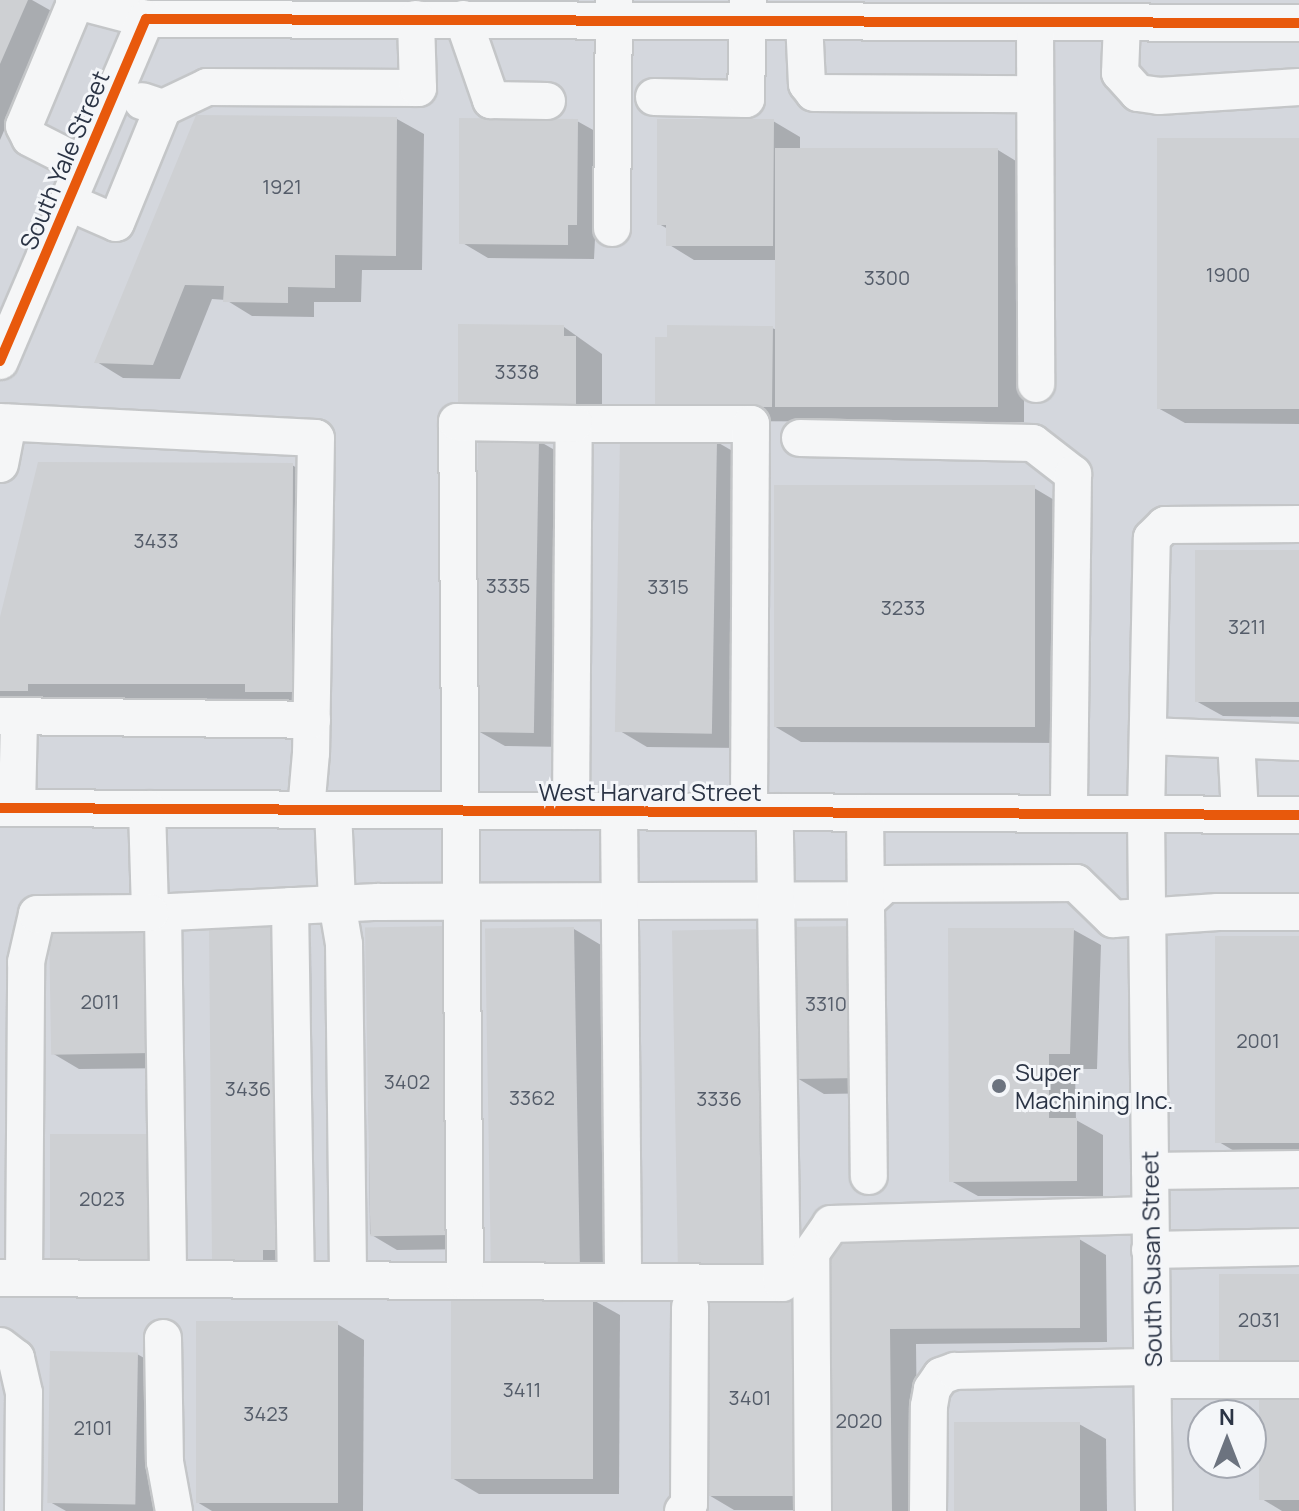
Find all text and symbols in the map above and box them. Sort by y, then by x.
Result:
street label: South Yale Street [13,66,115,254]
house number: 1921 [262,174,302,198]
house number: 1900 [1206,262,1250,286]
house number: 3300 [864,265,910,289]
house number: 3338 [495,359,539,383]
house number: 3433 [134,528,178,552]
house number: 3335 [486,573,530,597]
house number: 3315 [647,574,689,598]
house number: 3233 [881,595,925,619]
house number: 3211 [1228,614,1266,638]
street label: West Harvard Street [538,778,762,806]
house number: 2011 [80,989,120,1013]
house number: 3310 [805,991,847,1015]
house number: 2001 [1236,1028,1280,1052]
place label: Super Machining Inc. [1015,1058,1173,1114]
house number: 3402 [384,1069,430,1093]
house number: 3436 [225,1076,271,1100]
marker: Super Machining Inc. [990,1077,1008,1095]
house number: 3362 [509,1085,555,1109]
house number: 3336 [696,1086,742,1110]
street label: South Susan Street [1135,1151,1167,1367]
house number: 2023 [79,1186,125,1210]
house number: 2031 [1238,1307,1280,1331]
house number: 3411 [503,1377,541,1401]
house number: 3401 [729,1385,771,1409]
north arrow [1187,1399,1267,1479]
house number: 3423 [243,1401,289,1425]
text: N [1219,1402,1235,1432]
house number: 2020 [835,1408,883,1432]
house number: 2101 [73,1415,113,1439]

